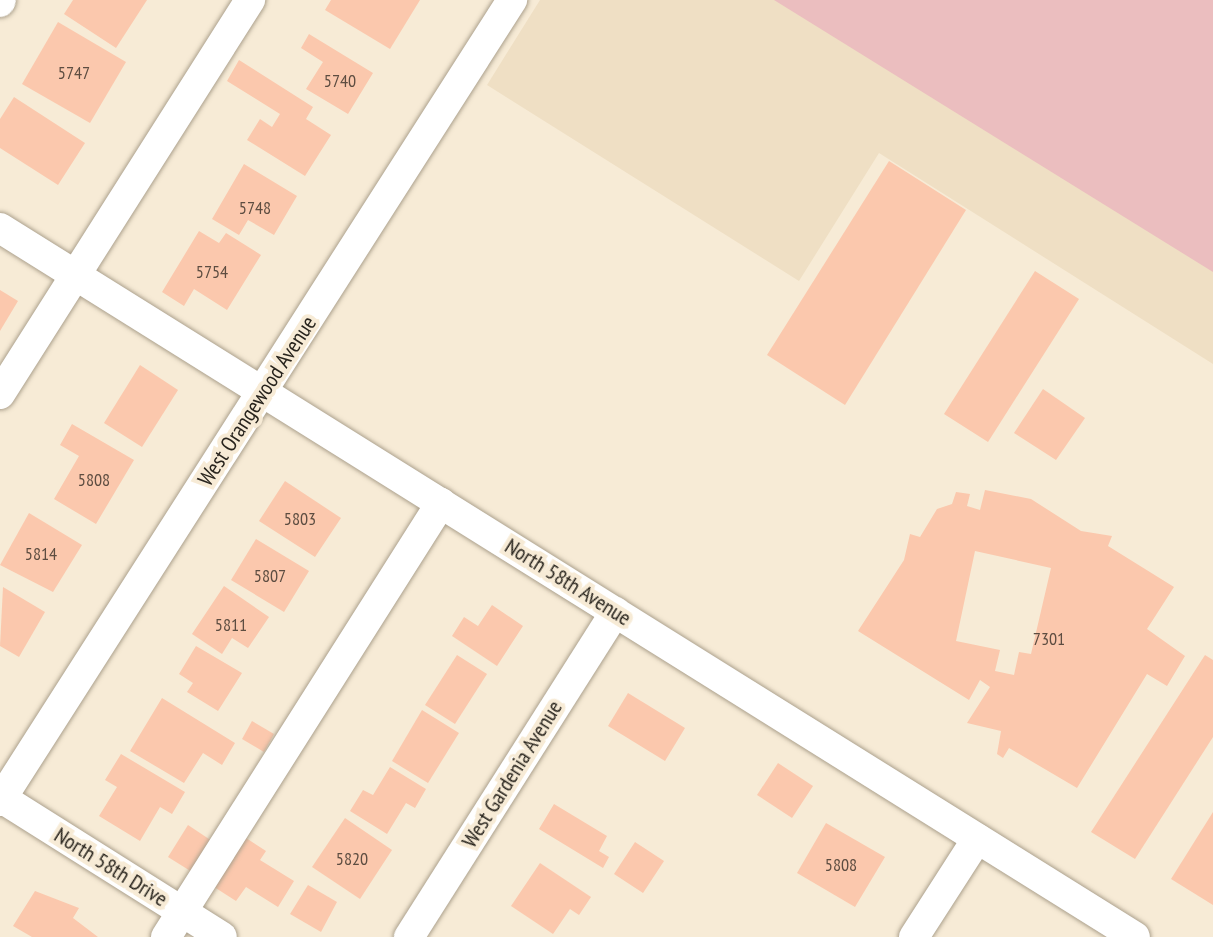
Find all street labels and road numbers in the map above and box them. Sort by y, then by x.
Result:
street label: West Orangewood Avenue [192,311,322,491]
street label: North 58th Avenue [500,533,636,631]
street label: West Gardenia Avenue [456,695,568,853]
street label: North 58th Drive [50,822,172,912]

